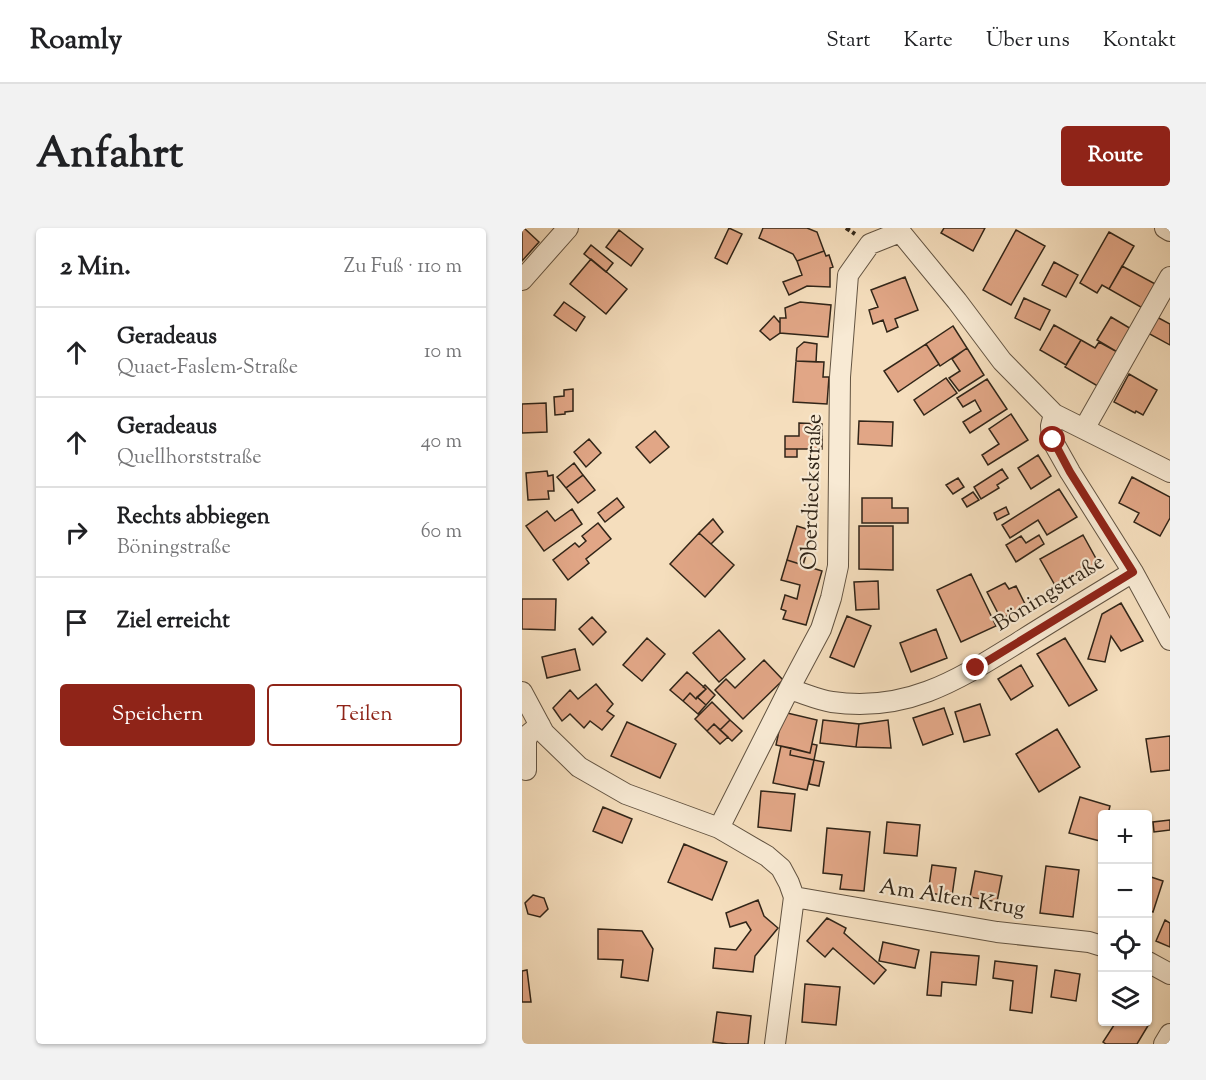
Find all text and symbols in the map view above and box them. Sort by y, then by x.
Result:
text: Roamly [30,21,122,61]
text: Start [826,26,870,56]
text: Karte [903,26,953,56]
text: Über uns [986,26,1070,56]
text: Kontakt [1103,26,1176,56]
text: Anfahrt [36,126,183,186]
button: Route [1061,126,1170,186]
text: 2 Min. [60,249,131,286]
text: Zu Fuß · 110 m [344,253,462,282]
text: Geradeaus [117,322,217,354]
icon: ahead [60,336,93,369]
text: 10 m [424,338,462,367]
text: Quaet-Faslem-Straße [117,354,298,383]
text: Geradeaus [117,412,217,444]
street label: Oberdieckstraße [794,413,832,571]
icon: ahead [60,426,93,459]
route start [1039,426,1065,452]
text: 40 m [421,428,462,457]
text: Quellhorststraße [117,444,262,473]
text: Rechts abbiegen [117,502,270,534]
icon: right [60,516,93,549]
text: 60 m [421,518,462,547]
text: Böningstraße [117,534,231,563]
street label: Böningstraße [988,547,1112,641]
icon: arrive [60,606,93,639]
text: Ziel erreicht [117,606,230,638]
route end [962,654,988,680]
button: Speichern [60,684,255,746]
button: Teilen [267,684,462,746]
map controls [1098,810,1152,1026]
button: + [1098,810,1152,864]
button: − [1098,864,1152,918]
street label: Am Alten Krug [877,872,1027,926]
button: locate [1098,918,1152,972]
button: layers [1098,972,1152,1026]

